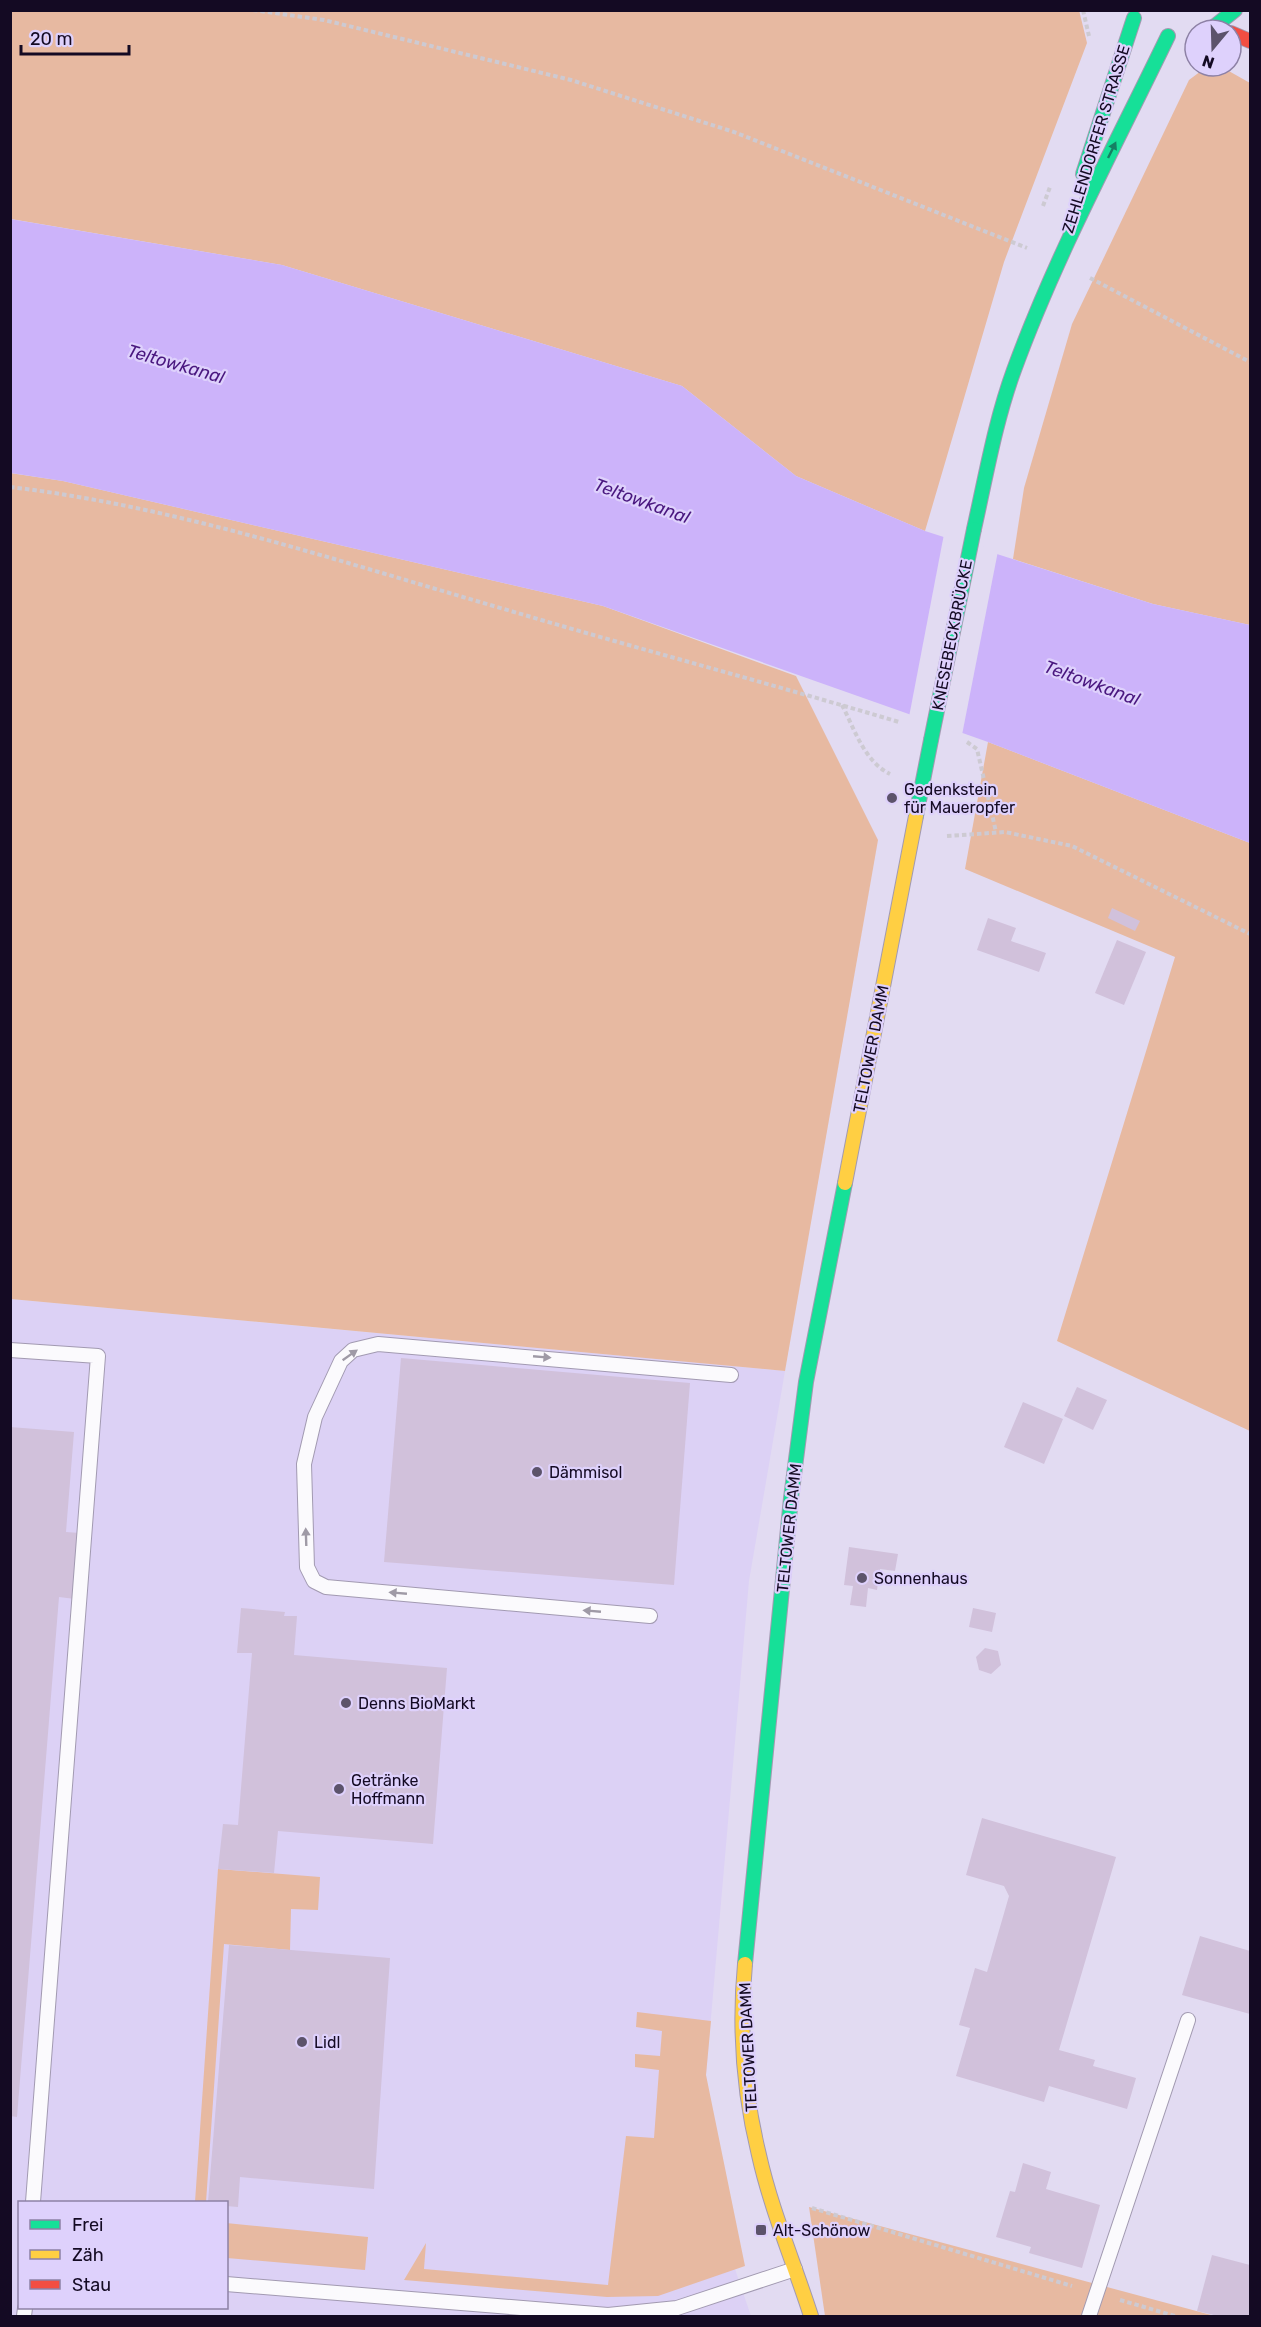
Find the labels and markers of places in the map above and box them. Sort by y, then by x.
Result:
place label: Gedenkstein für Maueropfer [904,780,1015,817]
marker: Gedenkstein für Maueropfer [885,791,899,805]
place label: Dämmisol [549,1463,622,1482]
marker: Dämmisol [530,1465,544,1479]
place label: Sonnenhaus [874,1569,968,1588]
marker: Sonnenhaus [855,1571,869,1585]
place label: Denns BioMarkt [358,1694,475,1713]
marker: Denns BioMarkt [339,1696,353,1710]
place label: Getränke Hoffmann [351,1771,425,1808]
marker: Getränke Hoffmann [332,1782,346,1796]
place label: Lidl [314,2033,340,2052]
marker: Lidl [295,2035,309,2049]
place label: Alt-Schönow [773,2221,871,2240]
marker: Alt-Schönow [754,2223,768,2237]

